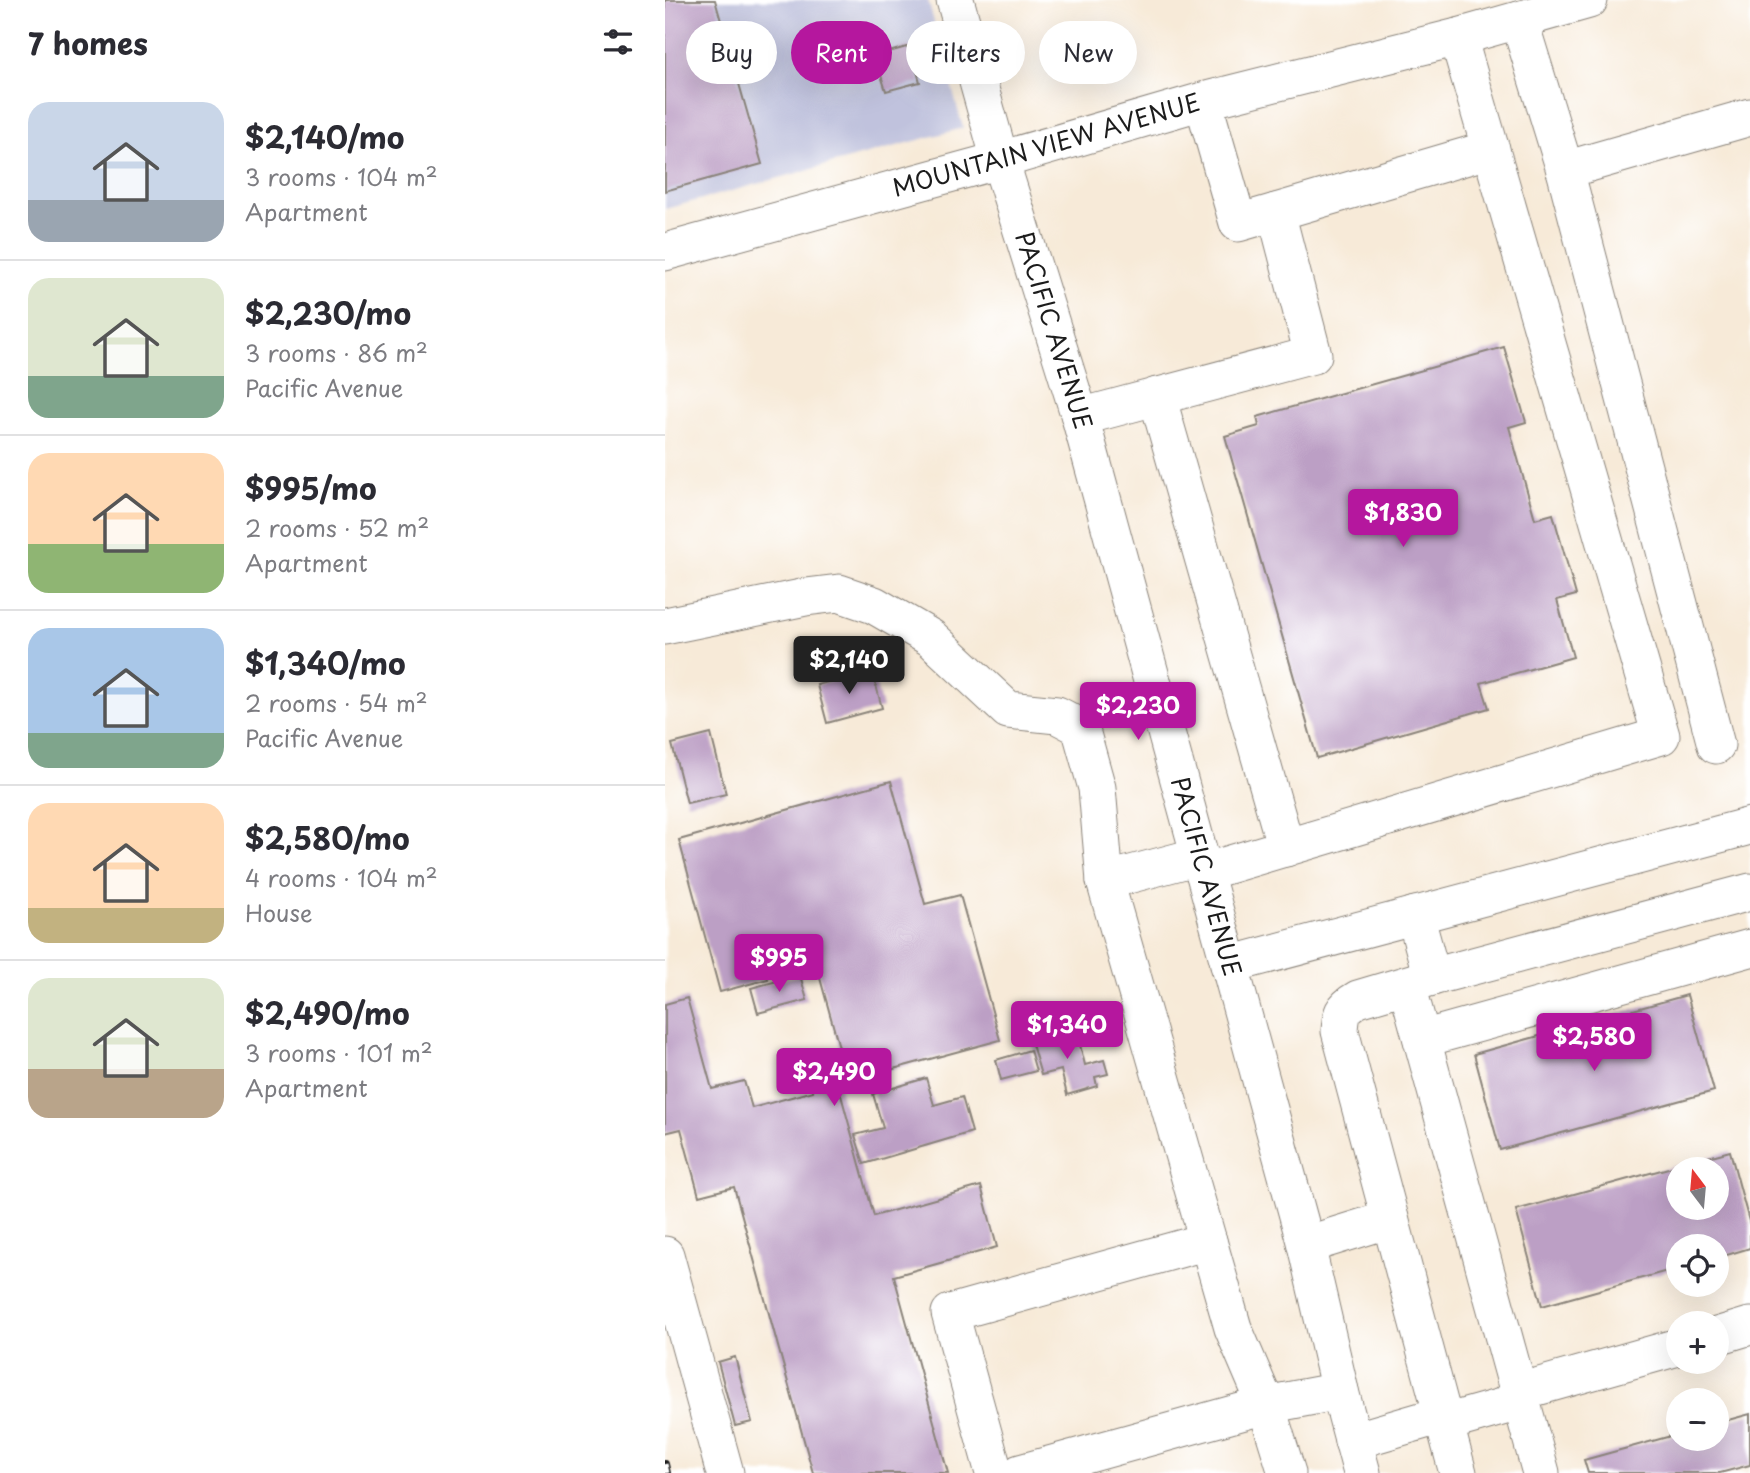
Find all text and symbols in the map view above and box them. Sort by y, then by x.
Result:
text: 7 homes [28,20,148,65]
chip: Buy [686,21,777,84]
chip: Rent [791,21,892,84]
chip: Filters [906,21,1025,84]
chip: New [1039,21,1137,84]
icon: filters [599,23,637,61]
street label: MOUNTAIN VIEW AVENUE [888,83,1204,205]
text: $2,140/mo [245,114,404,159]
icon: home [84,130,168,214]
text: 3 rooms · 104 m² [245,159,438,194]
text: Apartment [245,194,368,229]
street label: PACIFIC AVENUE [1007,227,1102,433]
text: $2,230/mo [245,290,411,335]
icon: home [84,306,168,390]
text: 3 rooms · 86 m² [245,335,428,370]
text: Pacific Avenue [245,370,403,405]
text: $995/mo [245,465,377,510]
icon: home [84,481,168,565]
pin: $1,830 [1346,490,1460,549]
text: $1,830 [1364,494,1442,529]
text: 2 rooms · 52 m² [245,510,429,545]
text: Apartment [245,545,368,580]
pin: $2,140 [792,636,906,696]
text: $1,340/mo [245,640,406,685]
text: $2,140 [810,641,888,676]
icon: home [84,656,168,740]
pin: $2,230 [1081,682,1195,742]
text: 2 rooms · 54 m² [245,685,428,720]
text: $2,230 [1096,687,1180,722]
text: Pacific Avenue [245,720,403,755]
street label: PACIFIC AVENUE [1163,773,1252,980]
text: $2,580/mo [245,815,410,860]
icon: home [84,831,168,915]
text: 4 rooms · 104 m² [245,860,438,895]
text: House [245,895,312,930]
pin: $995 [738,934,820,994]
text: $995 [750,939,808,974]
text: $2,490/mo [245,990,410,1035]
pin: $1,340 [1010,1002,1124,1061]
icon: home [84,1006,168,1090]
text: $1,340 [1027,1006,1107,1041]
pin: $2,580 [1537,1014,1651,1073]
text: $2,580 [1552,1018,1636,1053]
text: 3 rooms · 101 m² [245,1035,433,1070]
pin: $2,490 [777,1048,891,1108]
text: $2,490 [792,1053,876,1088]
text: Apartment [245,1070,368,1105]
north arrow [1666,1157,1729,1220]
map controls [1666,1157,1729,1451]
button: locate [1666,1234,1729,1297]
button: + [1666,1311,1729,1374]
button: − [1666,1388,1729,1451]

